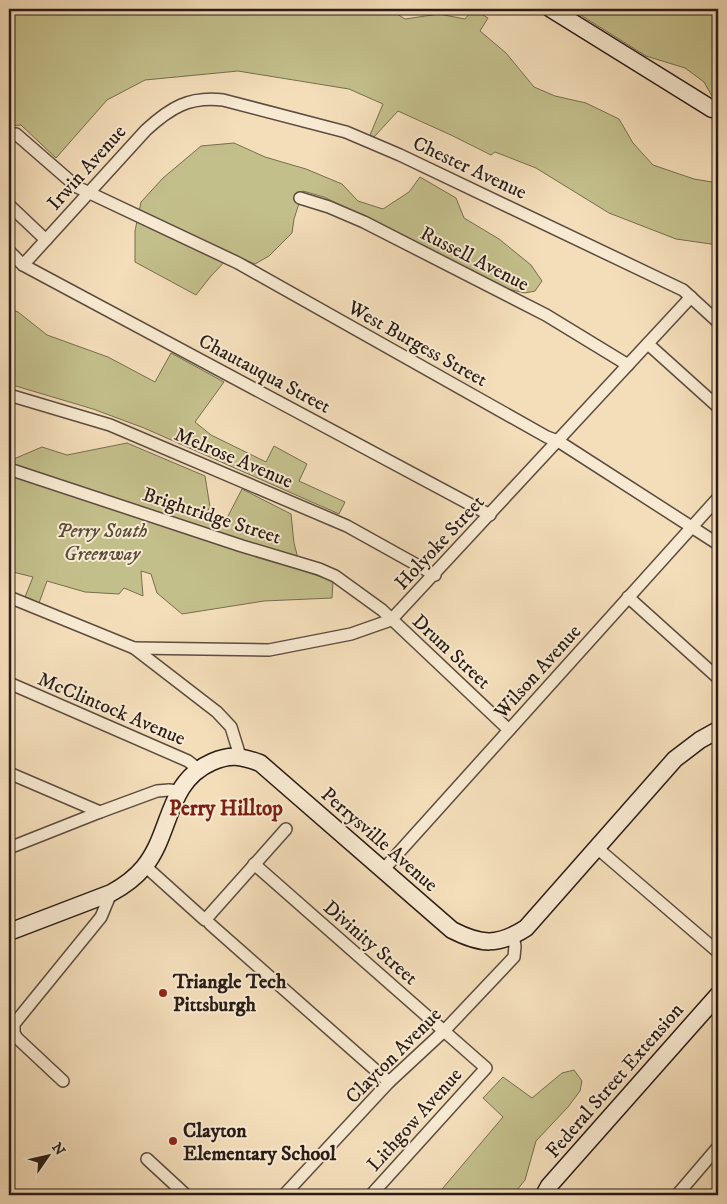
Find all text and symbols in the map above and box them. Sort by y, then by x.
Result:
street label: Irwin Avenue [42,120,132,216]
street label: Chester Avenue [408,131,530,206]
street label: Russell Avenue [416,221,533,297]
street label: West Burgess Street [342,295,491,393]
street label: Chautauqua Street [194,329,335,420]
street label: Melrose Avenue [170,422,296,495]
street label: Brightridge Street [139,482,284,551]
street label: Holyoke Street [390,490,490,596]
park label: Perry South Greenway [56,519,148,567]
street label: Drum Street [406,609,496,695]
street label: Wilson Avenue [489,620,587,725]
street label: McClintock Avenue [34,667,189,752]
street label: Perrysville Avenue [315,783,443,898]
district label: Perry Hilltop [169,796,283,822]
street label: Divinity Street [318,895,422,991]
place label: Triangle Tech Pittsburgh [172,970,287,1018]
marker: Triangle Tech Pittsburgh [157,987,169,999]
street label: Federal Street Extension [541,998,690,1164]
street label: Clayton Avenue [341,1003,447,1109]
street label: Lithgow Avenue [362,1063,468,1177]
place label: Clayton Elementary School [183,1119,337,1167]
north arrow [22,1132,72,1182]
marker: Clayton Elementary School [167,1135,179,1147]
text: N [47,1139,69,1160]

